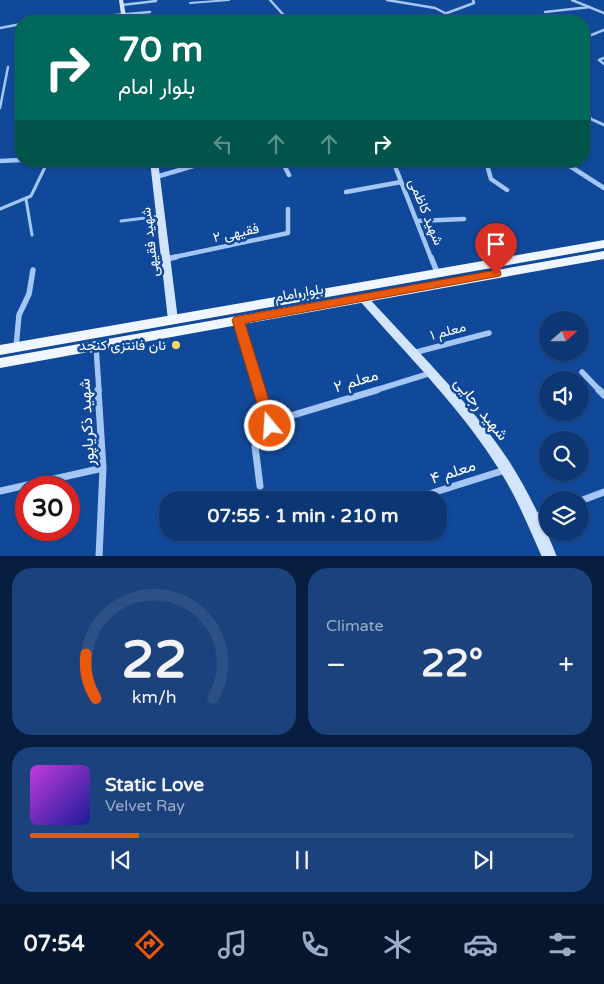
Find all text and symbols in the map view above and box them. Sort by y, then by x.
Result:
text: 70 m [118,29,203,71]
icon: right [35,35,100,100]
text: بلوار امام [118,74,195,100]
icon: left [209,130,237,158]
icon: ahead [262,130,290,158]
icon: ahead [315,130,343,158]
icon: right [368,130,396,158]
street label: شهید کاظمی [405,176,447,248]
street label: شهید فقیهی [137,206,163,278]
street label: فقیهی ۲ [211,220,261,246]
pin [475,223,517,274]
icon: arrive [482,230,510,258]
street label: بلوار امام [273,280,325,306]
north arrow [539,311,589,361]
map controls [539,311,589,541]
street label: معلم ۱ [428,318,468,344]
place label: نان فانتزی کنجد [79,337,166,354]
marker: نان فانتزی کنجد [170,339,182,351]
street label: معلم ۲ [331,365,381,397]
button: sound [539,371,589,421]
street label: شهید رجایی [449,373,513,445]
street label: شهید ذکریاپور [75,378,100,467]
position arrow [243,399,295,451]
button: search [539,431,589,481]
street label: معلم ۴ [428,455,478,489]
speed limit sign: 30 [15,476,80,541]
button: layers [539,491,589,541]
text: 07:55 · 1 min · 210 m [207,505,399,527]
text: Climate [326,616,384,636]
text: 22 [121,629,187,692]
text: 22° [421,641,483,687]
text: − [326,648,346,682]
text: + [558,648,574,682]
text: km/h [132,687,176,708]
text: Static Love [105,774,204,796]
text: Velvet Ray [105,796,185,816]
icon: previous [107,846,135,874]
icon: pause [288,846,316,874]
icon: next [469,846,497,874]
icon: directions [132,927,167,962]
icon: music [215,927,250,962]
icon: phone [297,927,332,962]
icon: climate [380,927,415,962]
icon: car [463,927,498,962]
icon: filters [545,927,580,962]
text: 07:54 [24,931,85,957]

